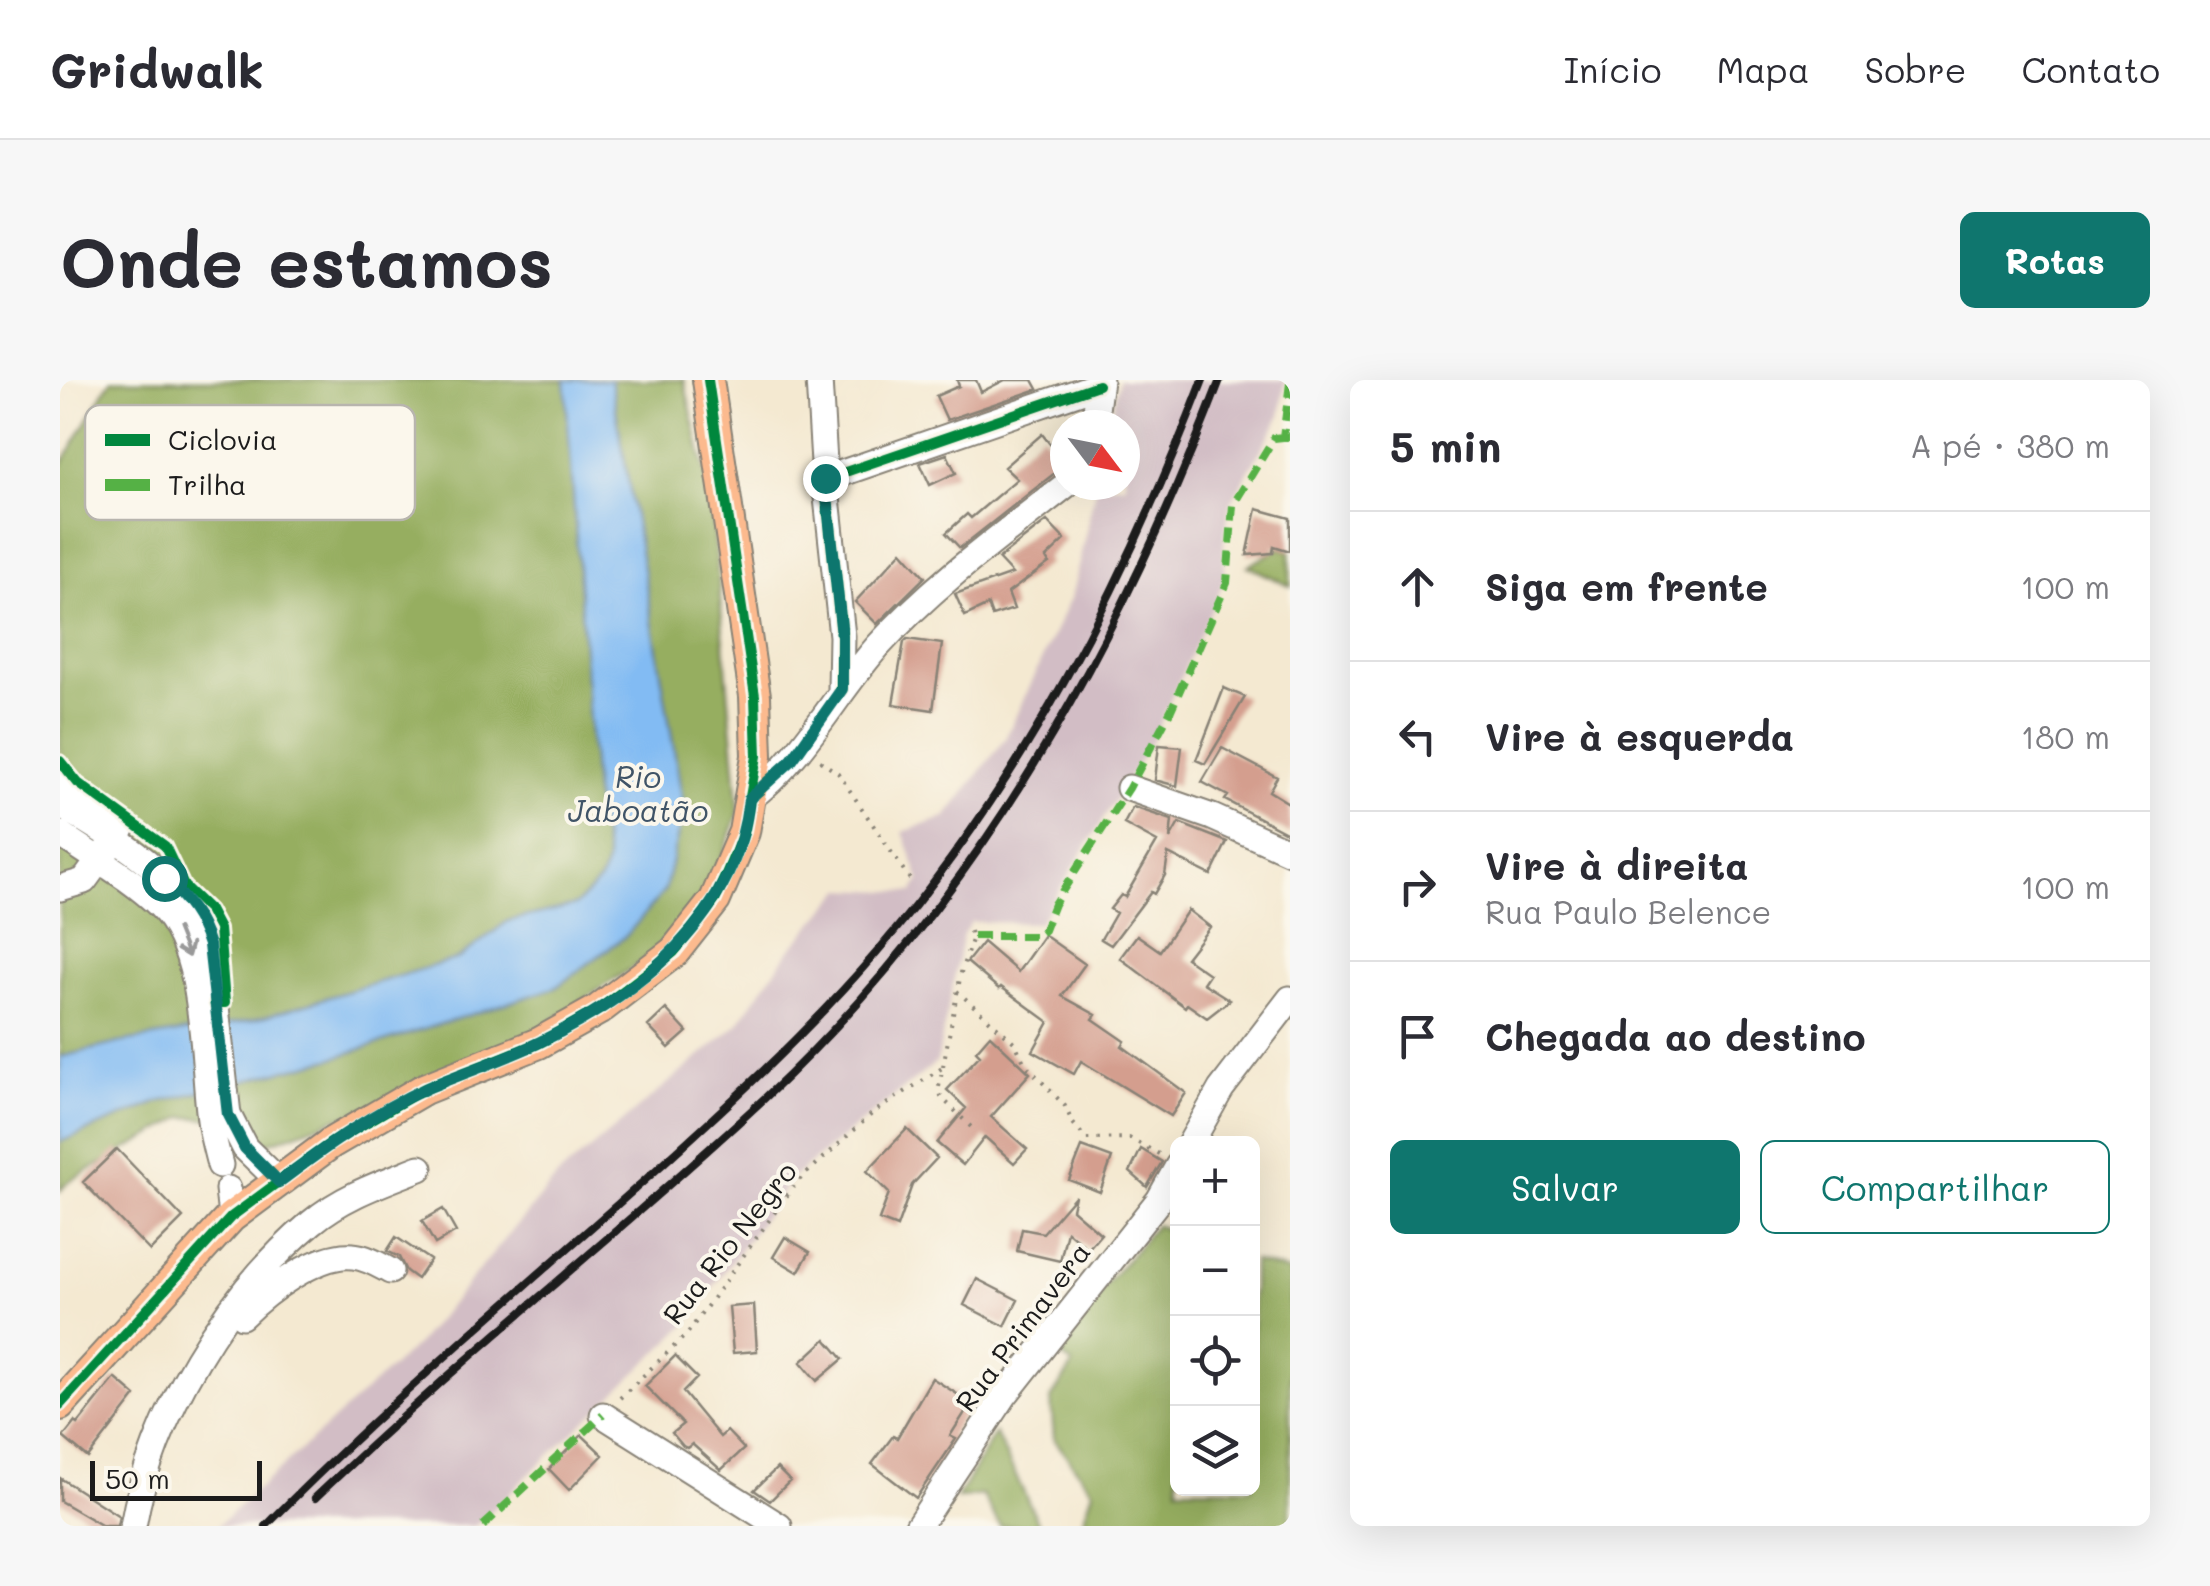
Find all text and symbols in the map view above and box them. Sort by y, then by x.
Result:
text: Gridwalk [50,38,264,100]
text: Início [1564,46,1661,92]
text: Mapa [1716,46,1810,92]
text: Sobre [1865,46,1967,92]
text: Contato [2022,46,2160,92]
button: Rotas [1960,212,2150,308]
text: Onde estamos [60,214,553,306]
legend [85,405,415,520]
north arrow [1050,410,1140,500]
text: 5 min [1390,418,1501,473]
text: Ciclovia [168,421,277,457]
text: A pé · 380 m [1910,424,2110,466]
route end [803,456,849,502]
text: Trilha [168,466,246,502]
icon: ahead [1390,559,1445,614]
text: Siga em frente [1485,561,1768,611]
text: 100 m [2020,565,2110,607]
icon: left [1390,709,1445,764]
text: Vire à esquerda [1485,711,1794,761]
text: 180 m [2021,715,2110,757]
water label: Rio Jaboatão [568,756,708,830]
text: Vire à direita [1485,840,1749,890]
route start [142,856,188,902]
icon: right [1390,859,1445,914]
text: 100 m [2020,865,2110,907]
text: Rua Paulo Belence [1485,890,1771,932]
one-way arrow [176,927,194,958]
icon: arrive [1390,1009,1445,1064]
text: Chegada ao destino [1485,1011,1866,1061]
map controls [1170,1136,1260,1496]
button: + [1170,1136,1260,1226]
button: Salvar [1390,1140,1740,1234]
button: Compartilhar [1760,1140,2110,1234]
street label: Rua Rio Negro [654,1154,804,1331]
button: − [1170,1226,1260,1316]
street label: Rua Primavera [947,1235,1098,1418]
button: locate [1170,1316,1260,1406]
button: layers [1170,1406,1260,1496]
scale bar [90,1456,262,1500]
text: 50 m [105,1460,170,1496]

